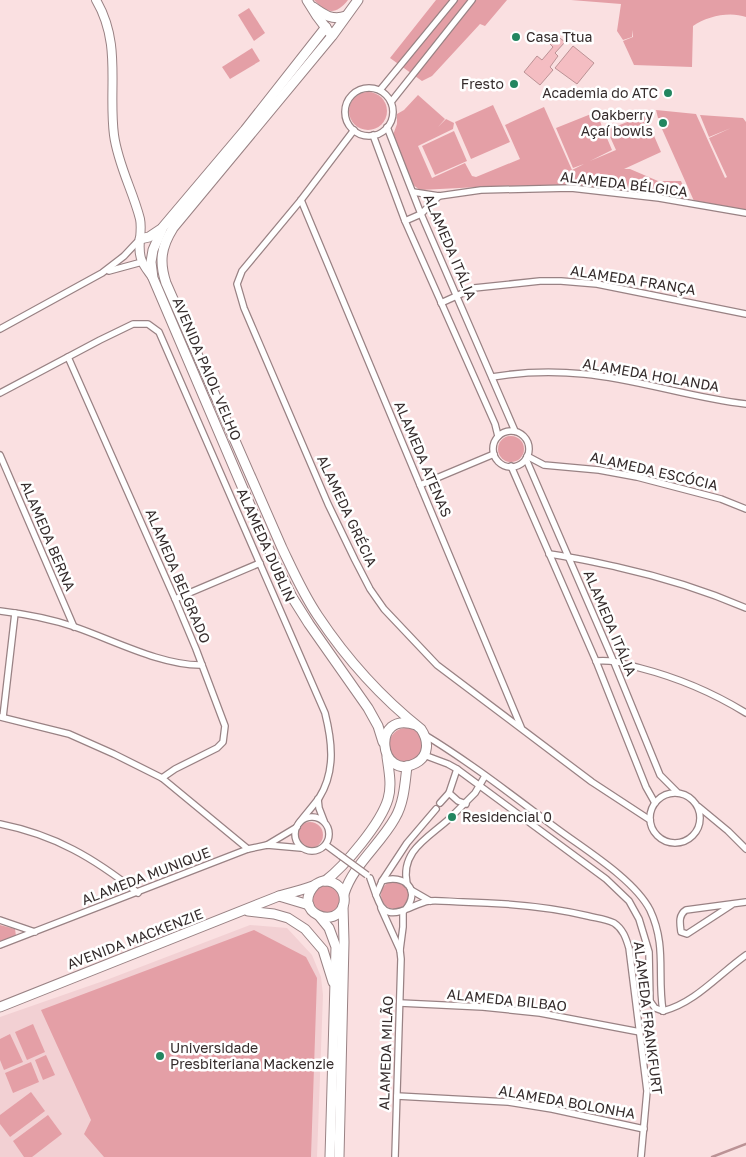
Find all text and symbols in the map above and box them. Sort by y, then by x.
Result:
place label: Casa Ttua [526,28,592,45]
marker: Casa Ttua [510,31,522,43]
place label: Fresto [461,75,504,92]
marker: Fresto [508,78,520,90]
place label: Academia do ATC [542,84,658,101]
marker: Academia do ATC [662,87,674,99]
place label: Oakberry Açaí bowls [581,106,653,139]
marker: Oakberry Açaí bowls [657,117,669,129]
street label: ALAMEDA BÉLGICA [559,167,689,200]
street label: ALAMEDA ITÁLIA [421,191,481,303]
street label: ALAMEDA FRANÇA [569,261,698,298]
street label: AVENIDA PAIOL VELHO [170,295,245,443]
street label: ALAMEDA HOLANDA [581,354,721,395]
street label: ALAMEDA ATENAS [391,398,456,519]
street label: ALAMEDA ESCÓCIA [588,448,720,494]
street label: ALAMEDA GRÉCIA [314,452,381,570]
street label: ALAMEDA BERNA [18,478,79,594]
street label: ALAMEDA DUBLIN [234,485,299,604]
street label: ALAMEDA BELGRADO [142,506,214,646]
street label: ALAMEDA ITÁLIA [581,567,641,679]
place label: Residencial 0 [462,808,552,825]
marker: Residencial 0 [446,811,458,823]
street label: ALAMEDA MUNIQUE [79,843,213,908]
street label: AVENIDA MACKENZIE [64,905,205,972]
street label: ALAMEDA FRANKFURT [631,940,666,1096]
street label: ALAMEDA BILBAO [446,985,568,1014]
street label: ALAMEDA MILÃO [375,996,396,1110]
place label: Universidade Presbiteriana Mackenzie [170,1039,334,1072]
marker: Universidade Presbiteriana Mackenzie [154,1050,166,1062]
street label: ALAMEDA BOLONHA [498,1081,637,1122]

